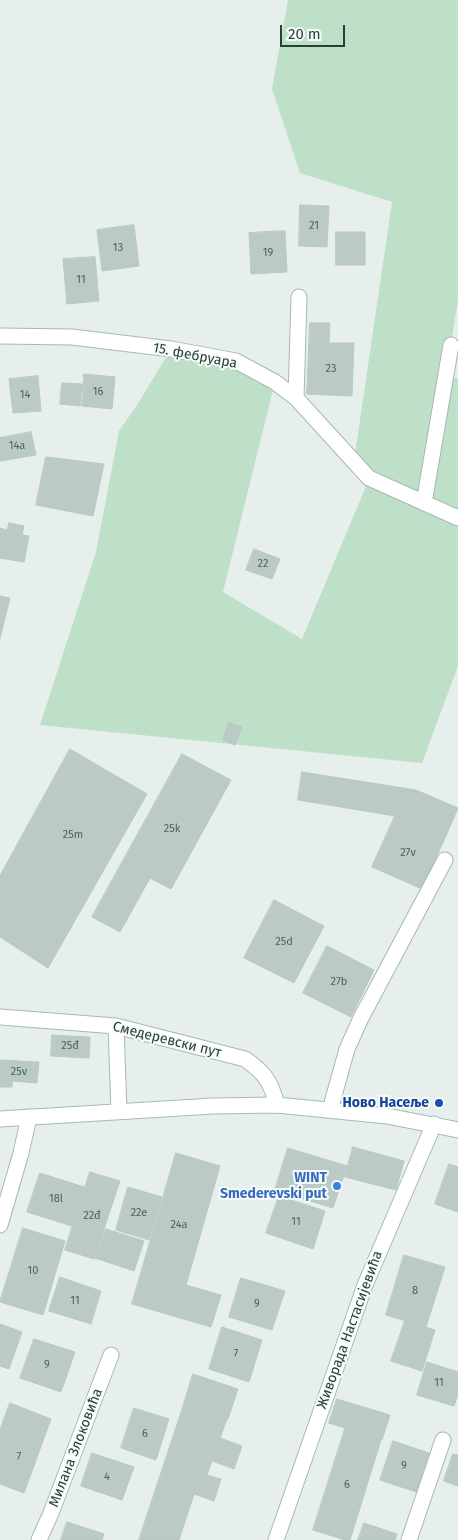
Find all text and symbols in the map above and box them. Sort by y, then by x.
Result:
scale bar [283,15,348,47]
text: 20 m [288,25,321,43]
house number: 21 [309,219,319,233]
house number: 13 [113,241,123,255]
house number: 19 [263,246,273,260]
house number: 11 [76,273,86,287]
street label: 15. фебруара [151,340,239,372]
house number: 23 [326,362,336,376]
house number: 16 [93,385,103,399]
house number: 14 [20,388,30,402]
house number: 14a [9,439,25,453]
house number: 22 [258,557,268,571]
house number: 25k [164,822,180,836]
house number: 25m [63,828,83,842]
house number: 27v [400,846,416,860]
house number: 25d [275,935,293,949]
house number: 27b [331,975,347,989]
street label: Смедеревски пут [111,1018,223,1062]
house number: 25đ [61,1039,79,1053]
house number: 25v [11,1065,27,1079]
place label: Ново Насеље [342,1095,429,1111]
marker: Ново Насеље [433,1097,445,1109]
place label: WINT Smederevski put [220,1170,327,1202]
marker: WINT Smederevski put [331,1180,343,1192]
house number: 18l [49,1192,63,1206]
house number: 22e [131,1206,147,1220]
house number: 22đ [83,1209,101,1223]
house number: 11 [291,1215,301,1229]
house number: 24a [171,1218,187,1232]
street label: Живорада Настасијевића [314,1249,386,1411]
house number: 10 [28,1264,38,1278]
house number: 8 [412,1284,418,1298]
house number: 11 [70,1294,80,1308]
house number: 9 [254,1297,260,1311]
house number: 7 [234,1347,238,1361]
house number: 9 [44,1358,50,1372]
house number: 11 [434,1376,444,1390]
street label: Милана Злоковића [46,1386,106,1510]
house number: 6 [142,1427,148,1441]
house number: 7 [17,1450,21,1464]
house number: 9 [401,1459,407,1473]
house number: 4 [104,1470,110,1484]
house number: 6 [344,1478,350,1492]

